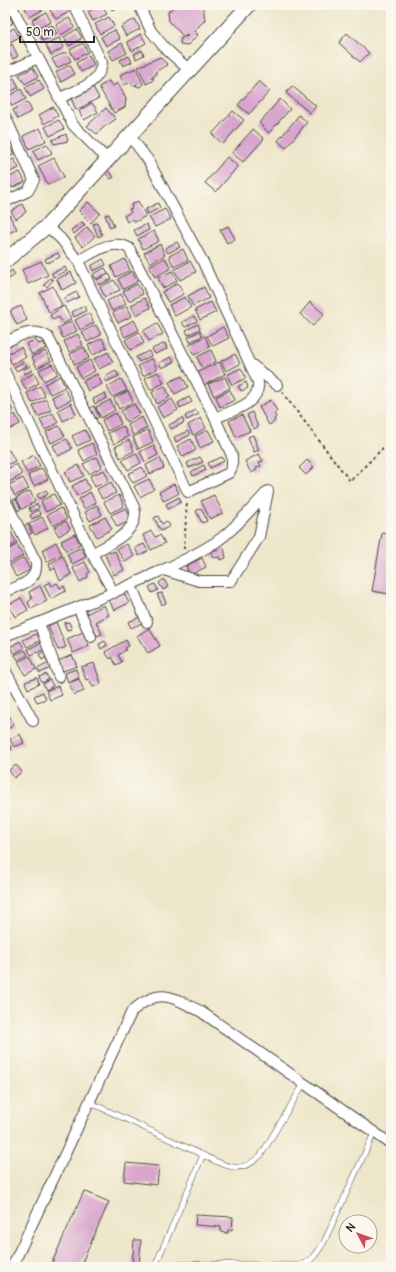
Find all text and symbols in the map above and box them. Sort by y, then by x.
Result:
scale bar [20,18,94,44]
text: 50 m [26,25,54,40]
north arrow [338,1214,378,1254]
text: N [343,1220,359,1235]

